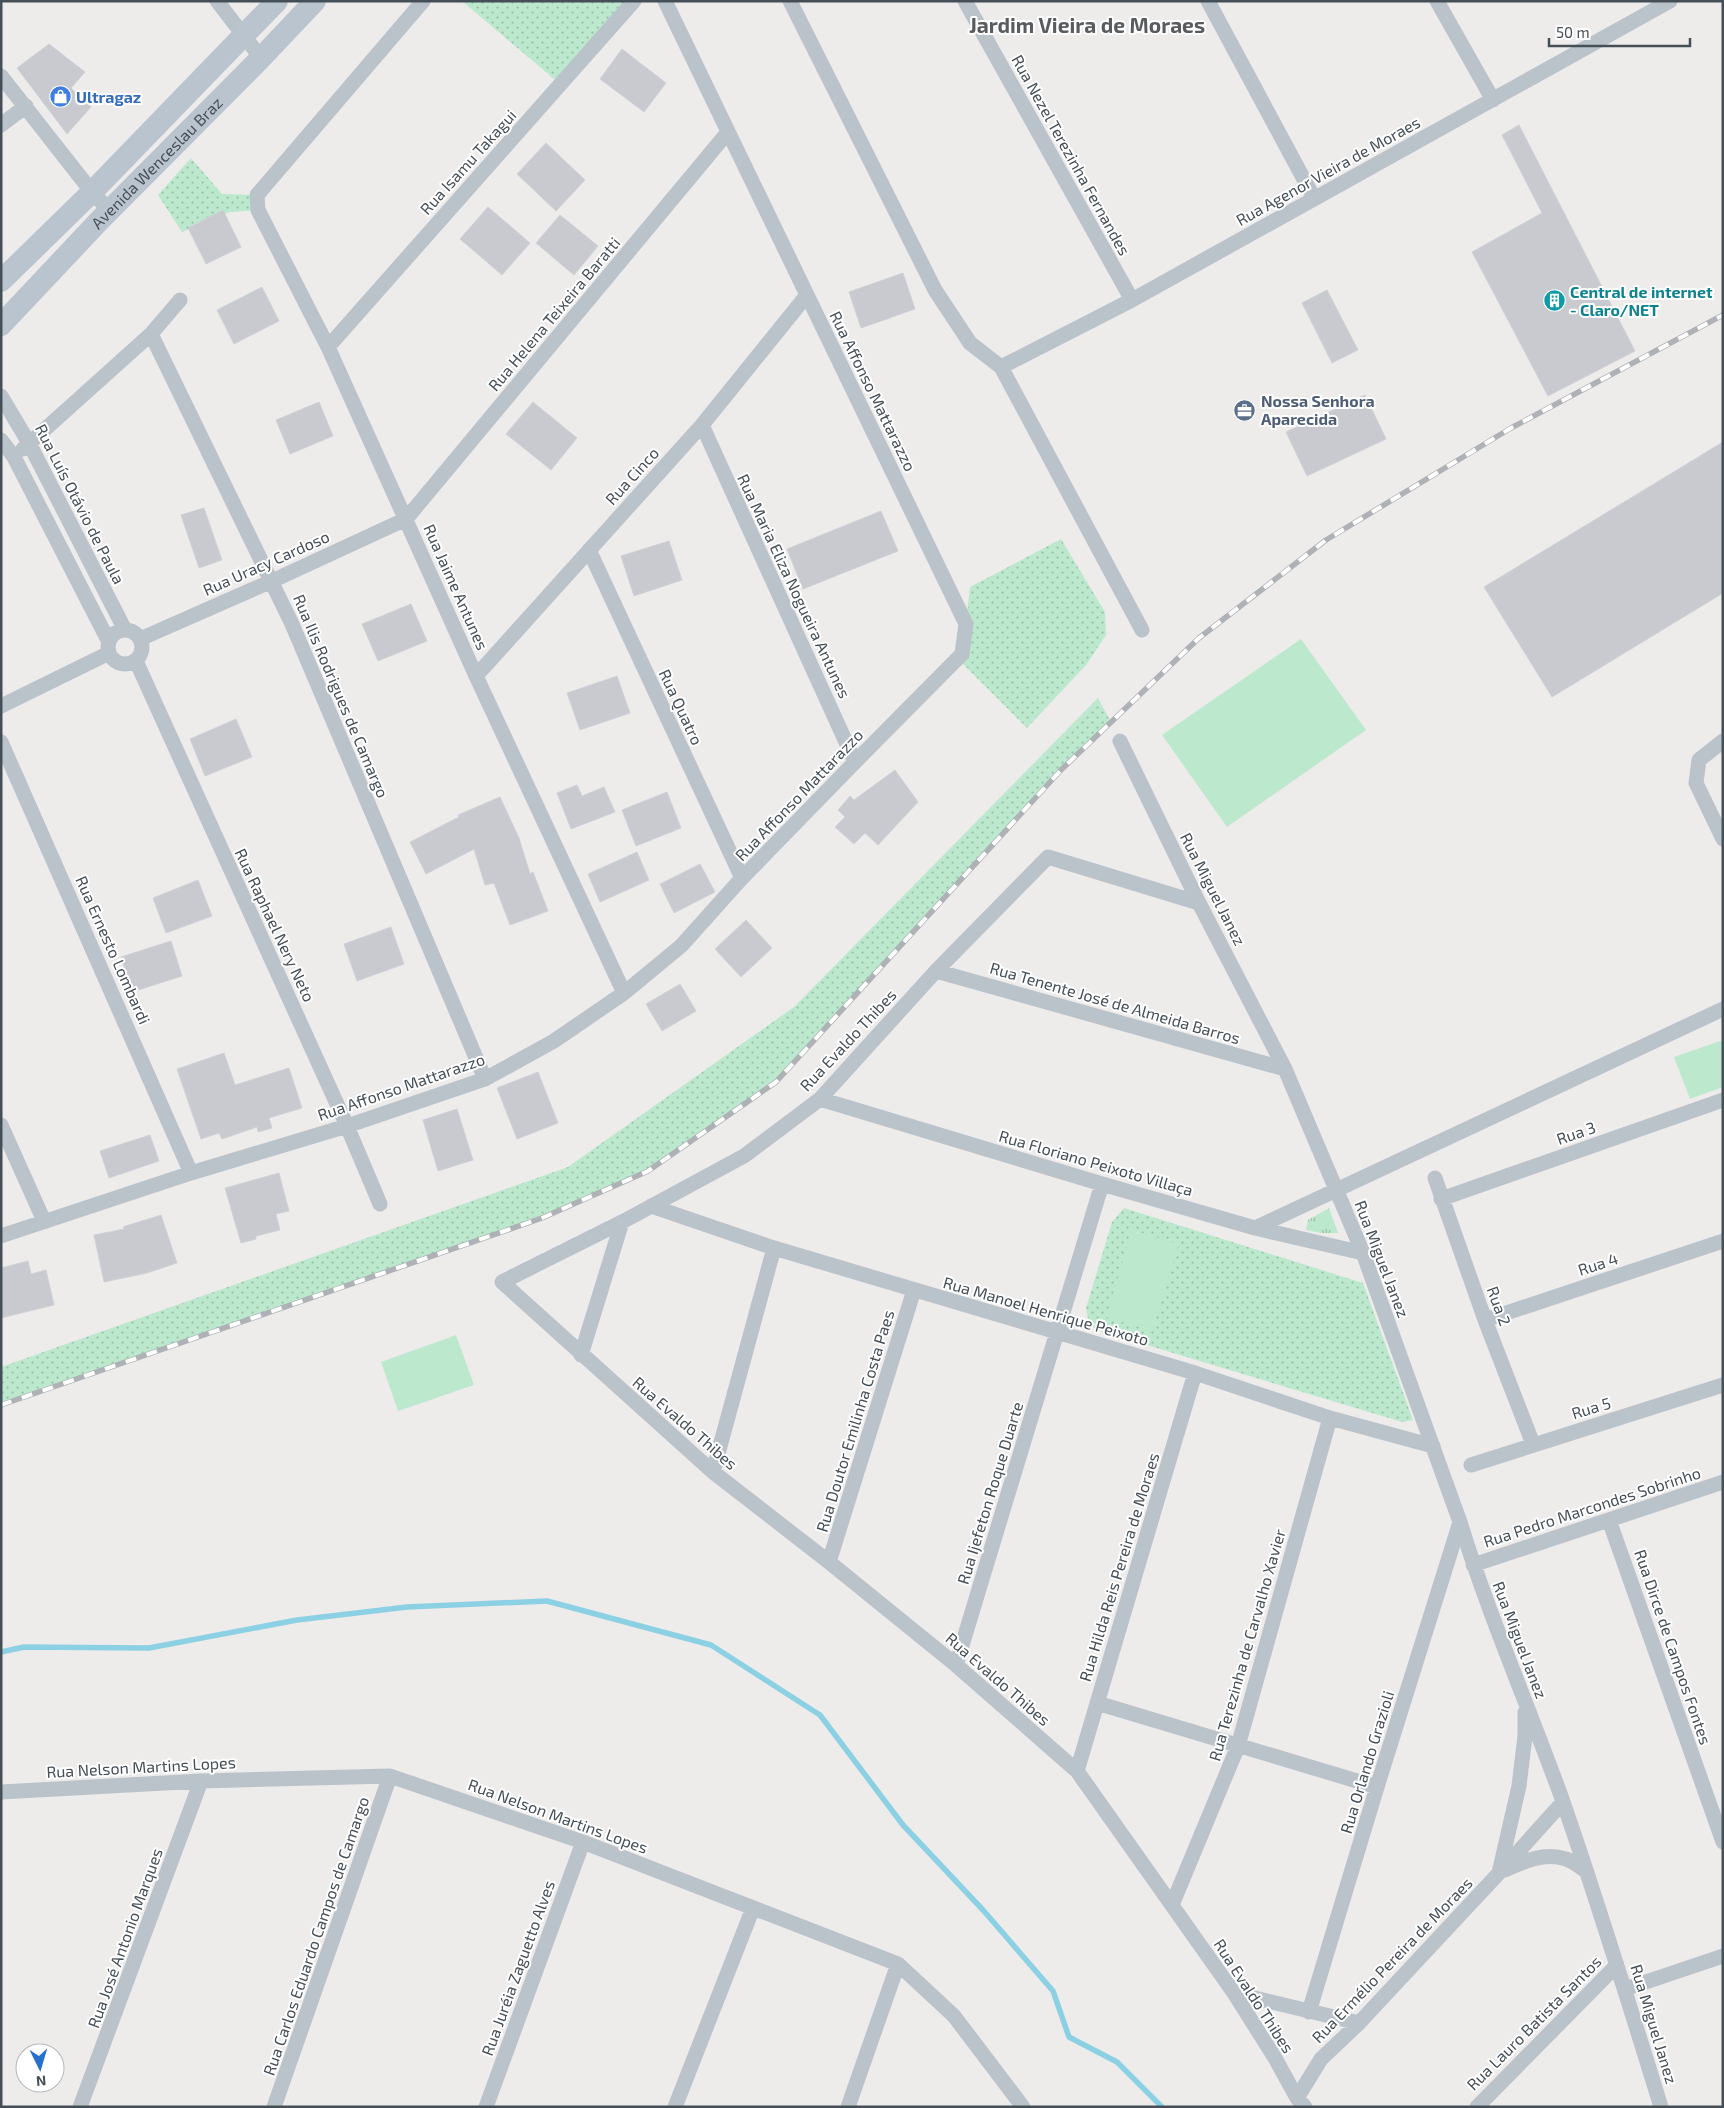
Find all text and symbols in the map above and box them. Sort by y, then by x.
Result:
district label: Jardim Vieira de Moraes [969,12,1205,37]
scale bar [1549,15,1690,47]
text: 50 m [1556,23,1590,41]
street label: Rua Nezel Terezinha Fernandes [1008,51,1135,258]
shop icon: Ultragaz [48,85,72,109]
place label: Ultragaz [76,87,141,106]
street label: Avenida Wenceslau Braz [87,93,226,232]
street label: Rua Isamu Takagui [416,105,520,218]
street label: Rua Agenor Vieira de Moraes [1232,112,1423,229]
street label: Rua Helena Teixeira Baratti [484,233,624,394]
place label: Central de internet - Claro/NET [1570,282,1713,319]
building icon: Central de internet - Claro/NET [1542,289,1566,313]
street label: Rua Affonso Mattarazzo [826,308,920,474]
place label: Nossa Senhora Aparecida [1261,391,1375,428]
office icon: Nossa Senhora Aparecida [1233,398,1257,422]
street label: Rua Luís Otávio de Paula [32,421,129,587]
street label: Rua Cinco [601,443,662,508]
street label: Rua Maria Eliza Nogueira Antunes [734,471,855,701]
street label: Rua Jaime Antunes [420,521,493,653]
street label: Rua Uracy Cardoso [200,526,332,599]
street label: Rua Ilis Rodrigues de Camargo [290,591,393,800]
street label: Rua Quatro [655,666,707,748]
street label: Rua Affonso Mattarazzo [731,725,866,864]
street label: Rua Miguel Janez [1177,829,1250,948]
street label: Rua Raphael Nery Neto [232,845,319,1004]
street label: Rua Ernesto Lombardi [72,873,155,1027]
street label: Rua Tenente José de Almeida Barros [988,958,1242,1047]
street label: Rua Evaldo Thibes [796,985,900,1094]
street label: Rua Affonso Mattarazzo [315,1049,487,1124]
street label: Rua 3 [1554,1117,1598,1148]
street label: Rua Floriano Peixoto Villaça [997,1126,1195,1200]
street label: Rua Miguel Janez [1351,1198,1414,1320]
street label: Rua 4 [1575,1248,1621,1279]
street label: Rua Manoel Henrique Peixoto [941,1272,1151,1349]
street label: Rua 2 [1484,1284,1515,1328]
street label: Rua Doutor Emilinha Costa Paes [812,1307,897,1534]
street label: Rua Evaldo Thibes [629,1372,741,1473]
street label: Rua 5 [1569,1393,1613,1422]
street label: Rua Ijefeton Roque Duarte [953,1399,1027,1587]
street label: Rua Hilda Reis Pereira de Moraes [1075,1450,1162,1684]
street label: Rua Pedro Marcondes Sobrinho [1481,1462,1703,1551]
street label: Rua Terezinha de Carvalho Xavier [1204,1526,1289,1763]
street label: Rua Dirce de Campos Fontes [1631,1547,1716,1747]
street label: Rua Miguel Janez [1489,1579,1552,1701]
street label: Rua Evaldo Thibes [942,1628,1054,1729]
street label: Rua Orlando Grazioli [1336,1688,1397,1836]
street label: Rua Nelson Martins Lopes [46,1752,236,1781]
street label: Rua Nelson Martins Lopes [466,1774,651,1857]
street label: Rua Carlos Eduardo Campos de Camargo [259,1794,372,2078]
street label: Rua José Antonio Marques [83,1845,166,2030]
street label: Rua Ermélio Pereira de Moraes [1308,1873,1476,2046]
street label: Rua Juréia Zaguetto Alves [477,1878,558,2058]
street label: Rua Evaldo Thibes [1210,1935,1298,2056]
street label: Rua Lauro Batista Santos [1463,1952,1605,2094]
street label: Rua Miguel Janez [1627,1962,1682,2086]
north arrow [15,2043,65,2093]
text: N [35,2073,47,2090]

